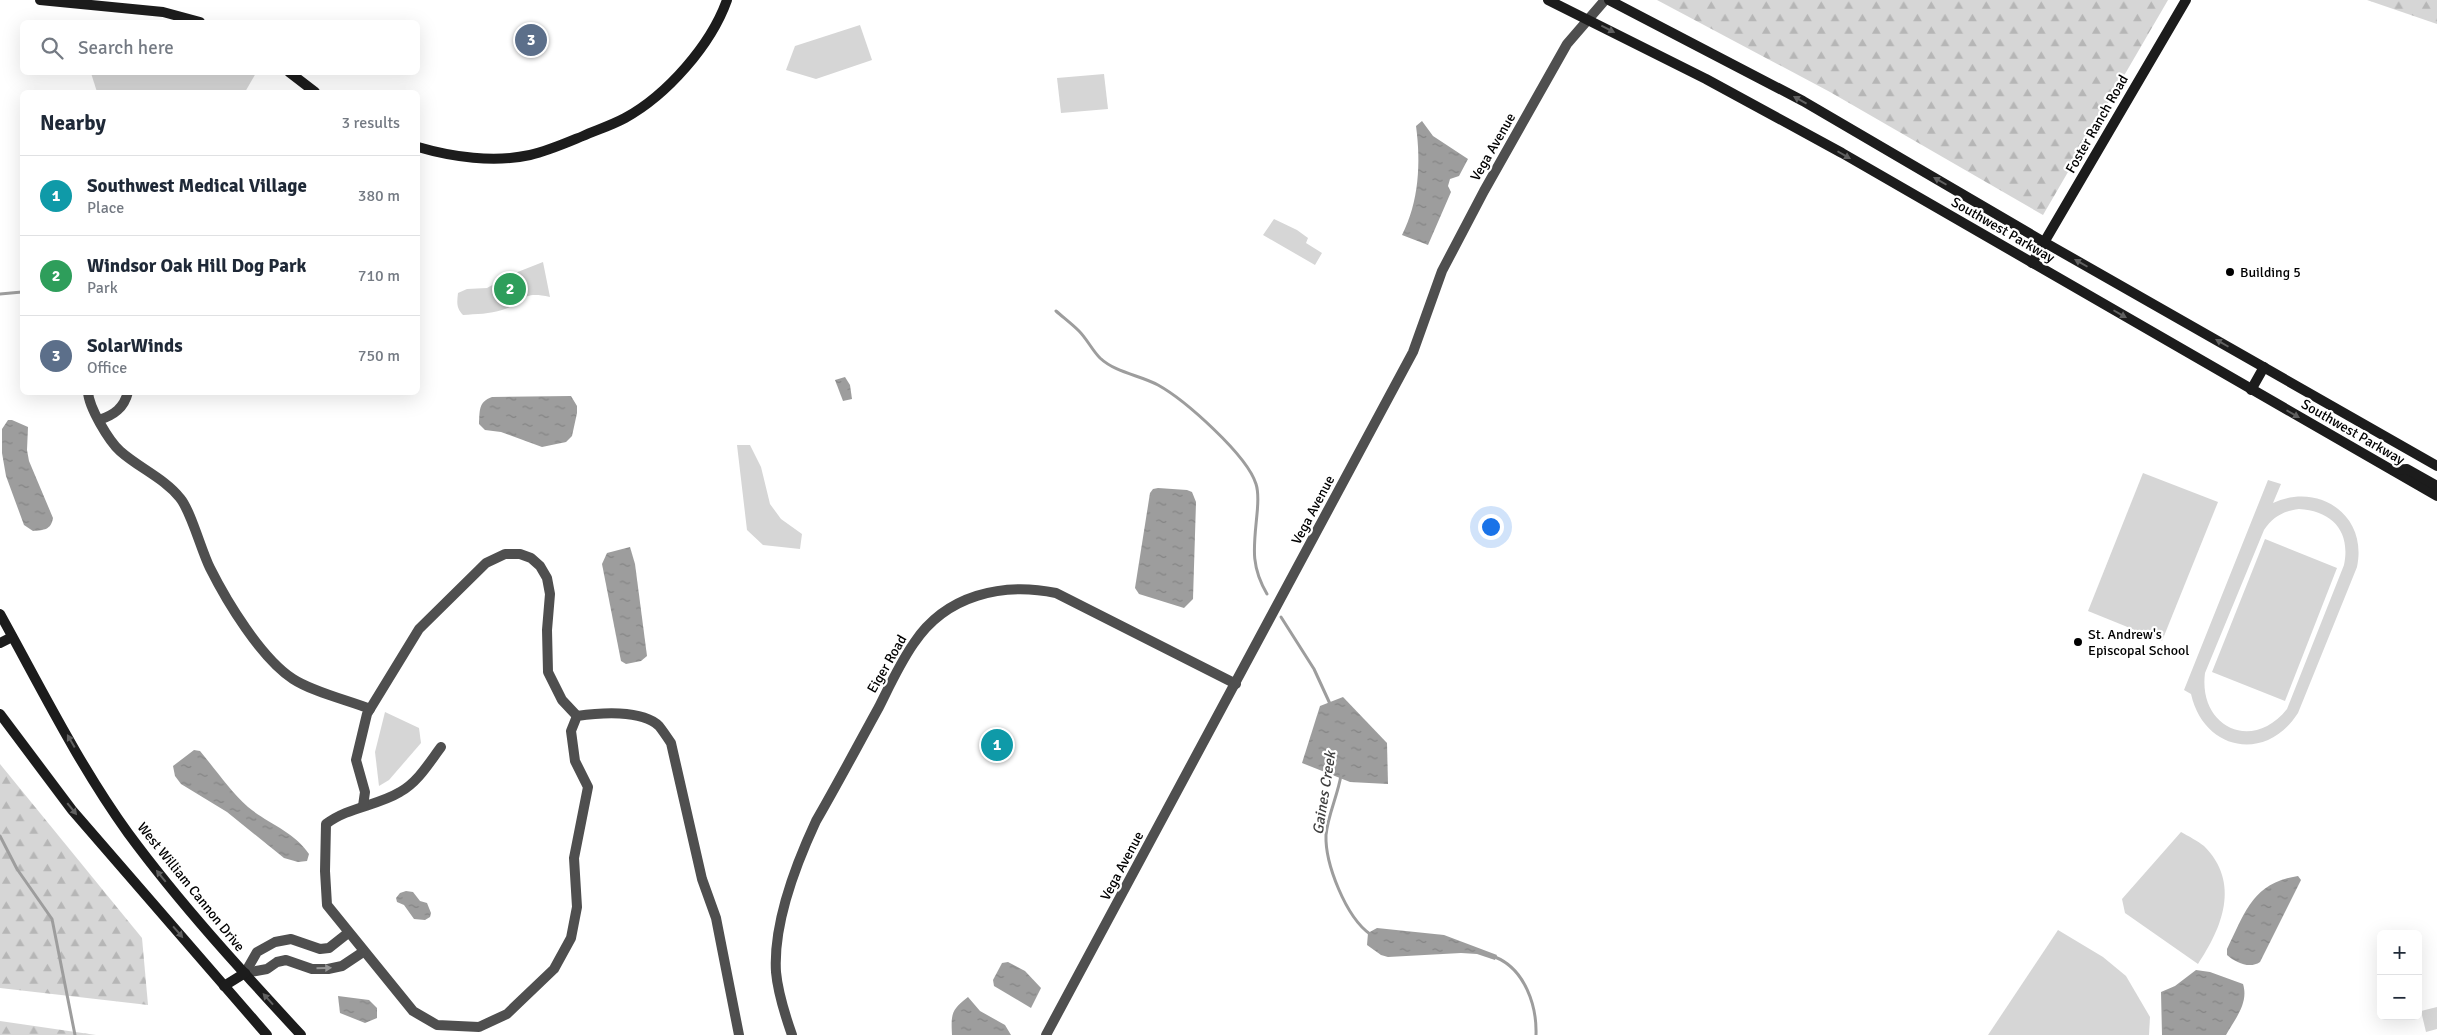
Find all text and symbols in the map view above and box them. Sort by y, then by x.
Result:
search box [20,20,420,75]
pin: 3 [515,21,547,59]
one-way arrow [1601,25,1615,33]
icon: search [38,34,66,62]
text: Search here [78,36,174,60]
street label: Foster Ranch Road [2062,72,2132,176]
one-way arrow [1793,95,1806,104]
text: Nearby [40,110,106,136]
street label: Vega Avenue [1467,110,1519,184]
text: 3 results [341,113,400,133]
one-way arrow [1837,150,1851,159]
text: Southwest Medical Village [87,174,307,198]
one-way arrow [1934,177,1947,186]
text: 1 [52,186,60,206]
text: 380 m [358,186,400,206]
street label: Southwest Parkway [1948,194,2058,267]
text: Place [87,198,124,218]
text: Windsor Oak Hill Dog Park [87,254,306,278]
one-way arrow [2073,259,2088,267]
place label: Building 5 [2240,264,2301,281]
text: 2 [52,266,60,286]
text: 710 m [358,266,400,286]
marker: Building 5 [2224,266,2236,278]
pin: 2 [494,270,526,308]
text: Park [87,278,118,298]
one-way arrow [2113,309,2126,318]
text: SolarWinds [87,334,183,358]
one-way arrow [2215,339,2229,348]
text: 3 [52,346,60,366]
text: 750 m [358,346,400,366]
text: Office [87,358,127,378]
street label: Southwest Parkway [2298,396,2408,469]
one-way arrow [2286,410,2301,418]
street label: Vega Avenue [1288,473,1338,547]
your location [1478,514,1504,540]
place label: St. Andrew's Episcopal School [2088,626,2189,659]
street label: Eiger Road [864,632,910,696]
marker: St. Andrew's Episcopal School [2072,636,2084,648]
pin: 1 [981,726,1013,764]
one-way arrow [67,735,76,748]
water label: Gaines Creek [1309,749,1340,836]
one-way arrow [66,802,77,815]
street label: West William Cannon Drive [134,819,248,955]
street label: Vega Avenue [1097,829,1147,903]
one-way arrow [156,870,167,883]
one-way arrow [172,925,184,937]
map controls [2377,930,2422,1020]
button: + [2377,930,2422,975]
one-way arrow [316,964,332,972]
button: − [2377,975,2422,1020]
one-way arrow [262,993,274,1005]

